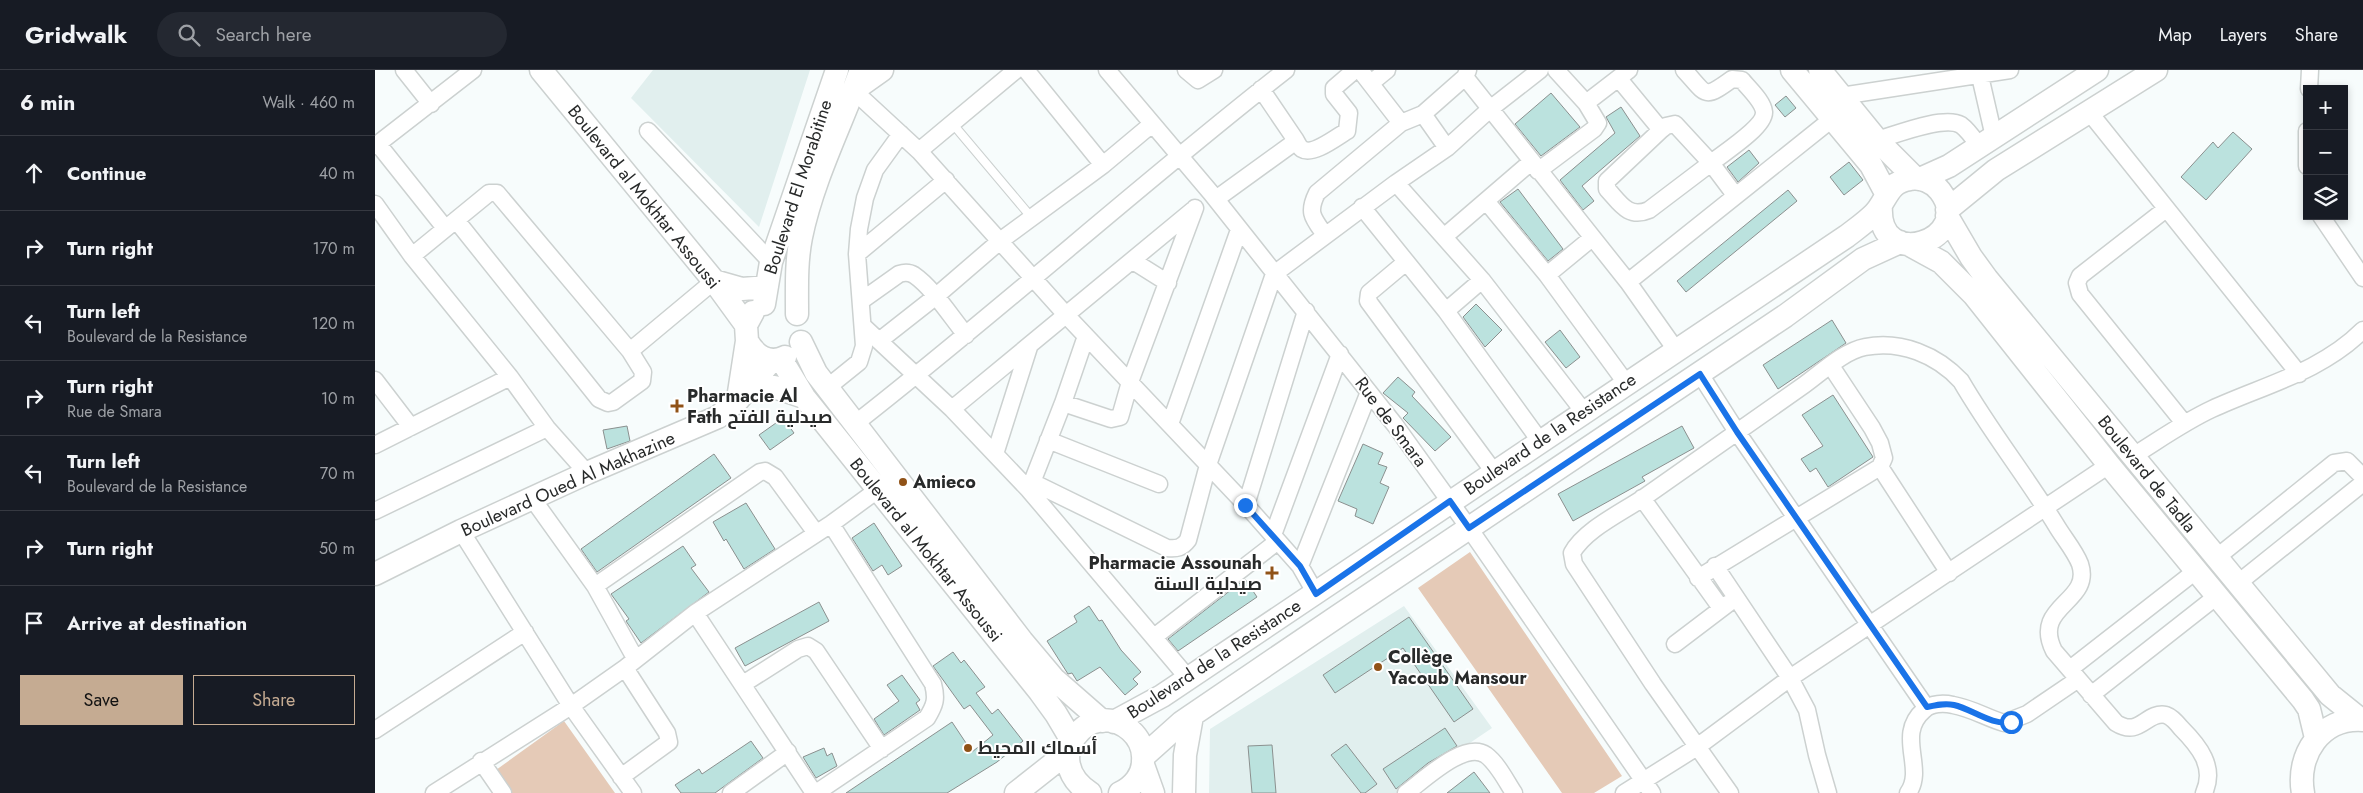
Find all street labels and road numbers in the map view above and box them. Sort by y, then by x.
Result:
street label: Boulevard El Morabitine [757,96,839,278]
street label: Boulevard al Mokhtar Assoussi [561,99,727,295]
street label: Boulevard de la Resistance [1459,367,1641,501]
street label: Rue de Smara [1349,372,1433,472]
street label: Boulevard de Tadla [2092,410,2202,538]
street label: Boulevard Oued Al Makhazine [457,425,679,543]
street label: Boulevard al Mokhtar Assoussi [843,452,1009,648]
street label: Boulevard de la Resistance [1122,593,1306,725]

